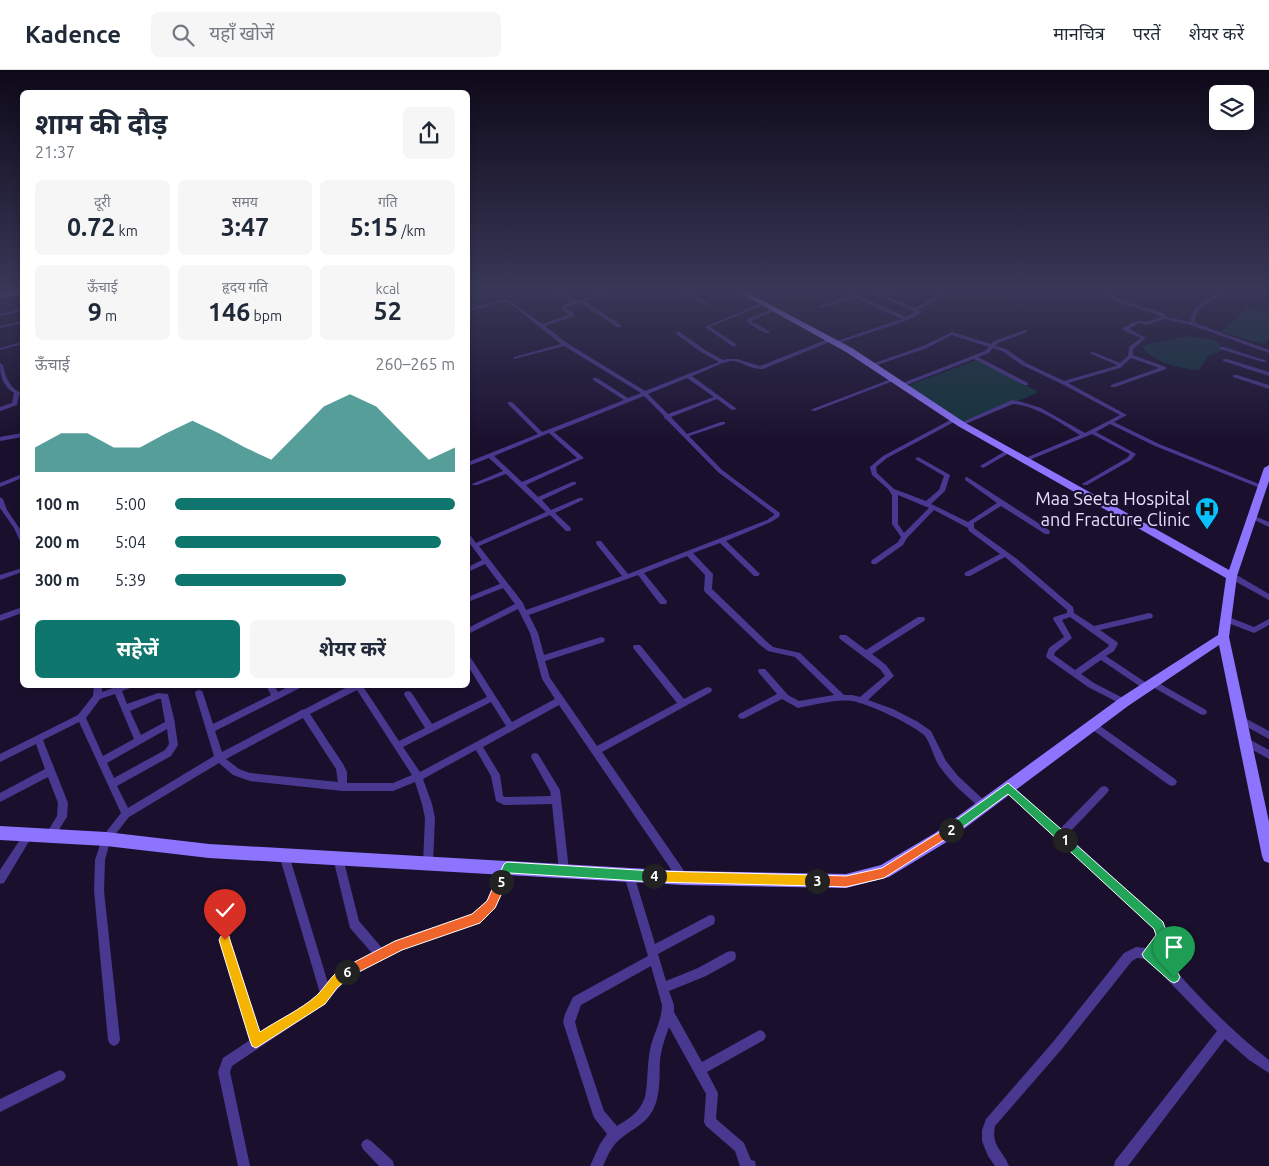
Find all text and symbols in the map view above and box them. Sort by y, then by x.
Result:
search box [151,12,501,57]
text: Kadence [25,21,121,48]
icon: search [169,21,197,49]
text: यहाँ खोजें [209,22,274,44]
text: मानचित्र [1053,23,1105,43]
text: परतें [1133,23,1161,43]
text: शेयर करें [1189,23,1244,43]
map controls [1209,85,1254,130]
button: layers [1209,85,1254,130]
button: share [403,107,455,159]
text: शाम की दौड़ [35,108,167,139]
text: 21:37 [35,143,75,161]
text: दूरी [94,194,111,210]
text: समय [232,194,258,210]
text: गति [378,194,397,210]
text: 0.72 [67,213,115,241]
text: 3:47 [221,213,269,241]
text: 5:15 [350,213,398,241]
text: km [115,223,138,239]
text: /km [398,223,426,239]
text: ऊँचाई [87,279,118,295]
text: हृदय गति [222,279,268,295]
text: kcal [376,281,400,297]
text: 52 [374,297,402,325]
text: 9 [88,298,102,326]
text: 146 [208,298,250,326]
text: m [102,308,117,324]
text: bpm [250,308,282,324]
text: ऊँचाई [35,355,70,373]
text: 260–265 m [375,355,455,373]
place label: Maa Seeta Hospital and Fracture Clinic [1035,488,1190,529]
text: 100 m [35,495,80,513]
text: 5:00 [115,495,146,513]
hospital icon: Maa Seeta Hospital and Fracture Clinic [1194,496,1220,530]
text: 200 m [35,533,80,551]
text: 5:04 [115,533,146,551]
text: 300 m [35,571,80,589]
text: 5:39 [115,571,146,589]
button: सहेजें [35,620,240,678]
button: शेयर करें [250,620,455,678]
pin: 2 [938,818,964,842]
text: 2 [948,822,955,838]
pin: 1 [1052,828,1078,852]
text: 1 [1062,832,1069,848]
pin: 4 [642,864,666,888]
text: 4 [651,868,658,884]
pin: 3 [804,868,830,894]
pin: 5 [488,870,514,894]
text: 3 [814,873,821,889]
text: 5 [498,874,505,890]
pin [204,889,246,940]
icon: check [211,896,239,924]
pin [1153,926,1195,977]
icon: arrive [1160,933,1188,961]
pin: 6 [334,960,360,984]
text: 6 [344,964,351,980]

